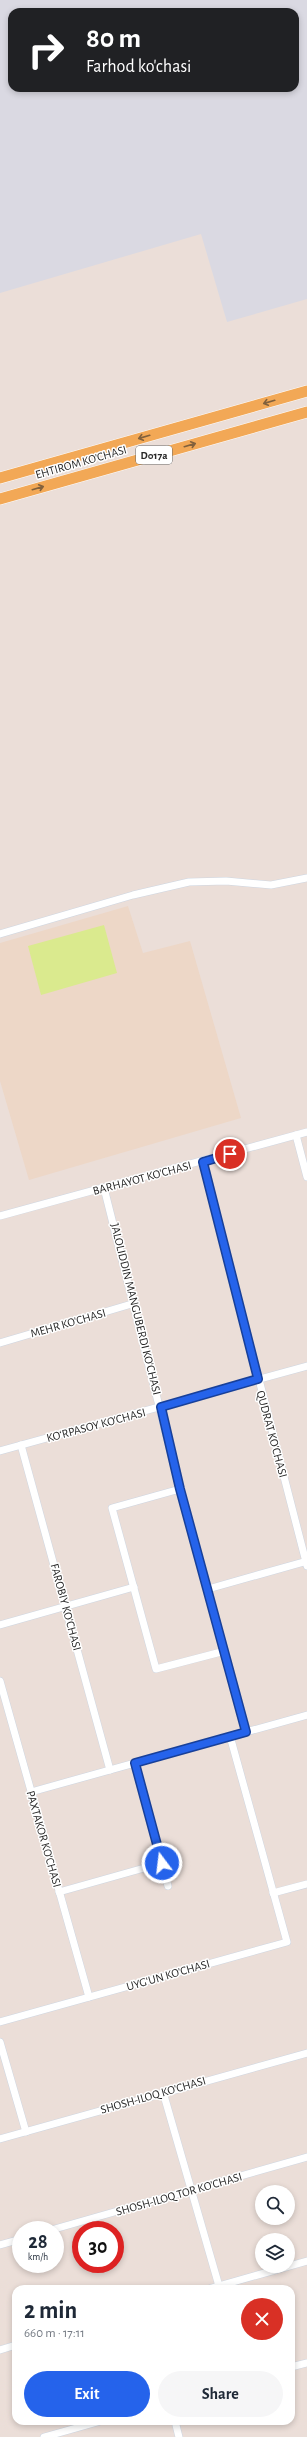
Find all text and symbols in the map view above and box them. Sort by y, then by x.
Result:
icon: right [20,24,72,76]
text: 80 m [86,25,141,53]
text: Farhod ko'chasi [86,58,191,76]
one-way arrow [263,399,276,406]
one-way arrow [138,434,151,441]
one-way arrow [183,441,196,448]
street label: EHTIROM KO'CHASI [34,443,128,481]
road number: D017a [136,446,172,464]
one-way arrow [31,484,44,491]
pin [213,1137,247,1171]
icon: arrive [219,1143,241,1165]
street label: BARHAYOT KO'CHASI [91,1159,193,1197]
street label: JALOLIDDIN MANGUBERDI KO'CHASI [109,1222,163,1396]
street label: MEHR KO'CHASI [29,1306,107,1340]
street label: QUDRAT KO'CHASI [254,1389,289,1479]
street label: KO‘RPASOY KO'CHASI [45,1406,147,1444]
street label: FAROBIY KO'CHASI [49,1562,83,1652]
street label: PAXTAKOR KO'CHASI [24,1789,64,1889]
position arrow [141,1842,183,1884]
street label: UYG‘UN KO'CHASI [125,1957,211,1993]
street label: SHOSH-ILOQ KO'CHASI [99,2074,207,2117]
street label: SHOSH-ILOQ TOR KO'CHASI [115,2170,244,2219]
map controls [255,2185,295,2273]
button: search [255,2185,295,2225]
speed limit sign: 30 [72,2221,124,2273]
text: 28 [28,2232,48,2252]
button: layers [255,2233,295,2273]
text: km/h [28,2252,48,2262]
button: close [241,2298,283,2340]
text: 2 min [24,2299,77,2323]
text: 660 m · 17:11 [24,2327,85,2340]
button: Exit [24,2371,150,2417]
button: Share [158,2371,283,2417]

